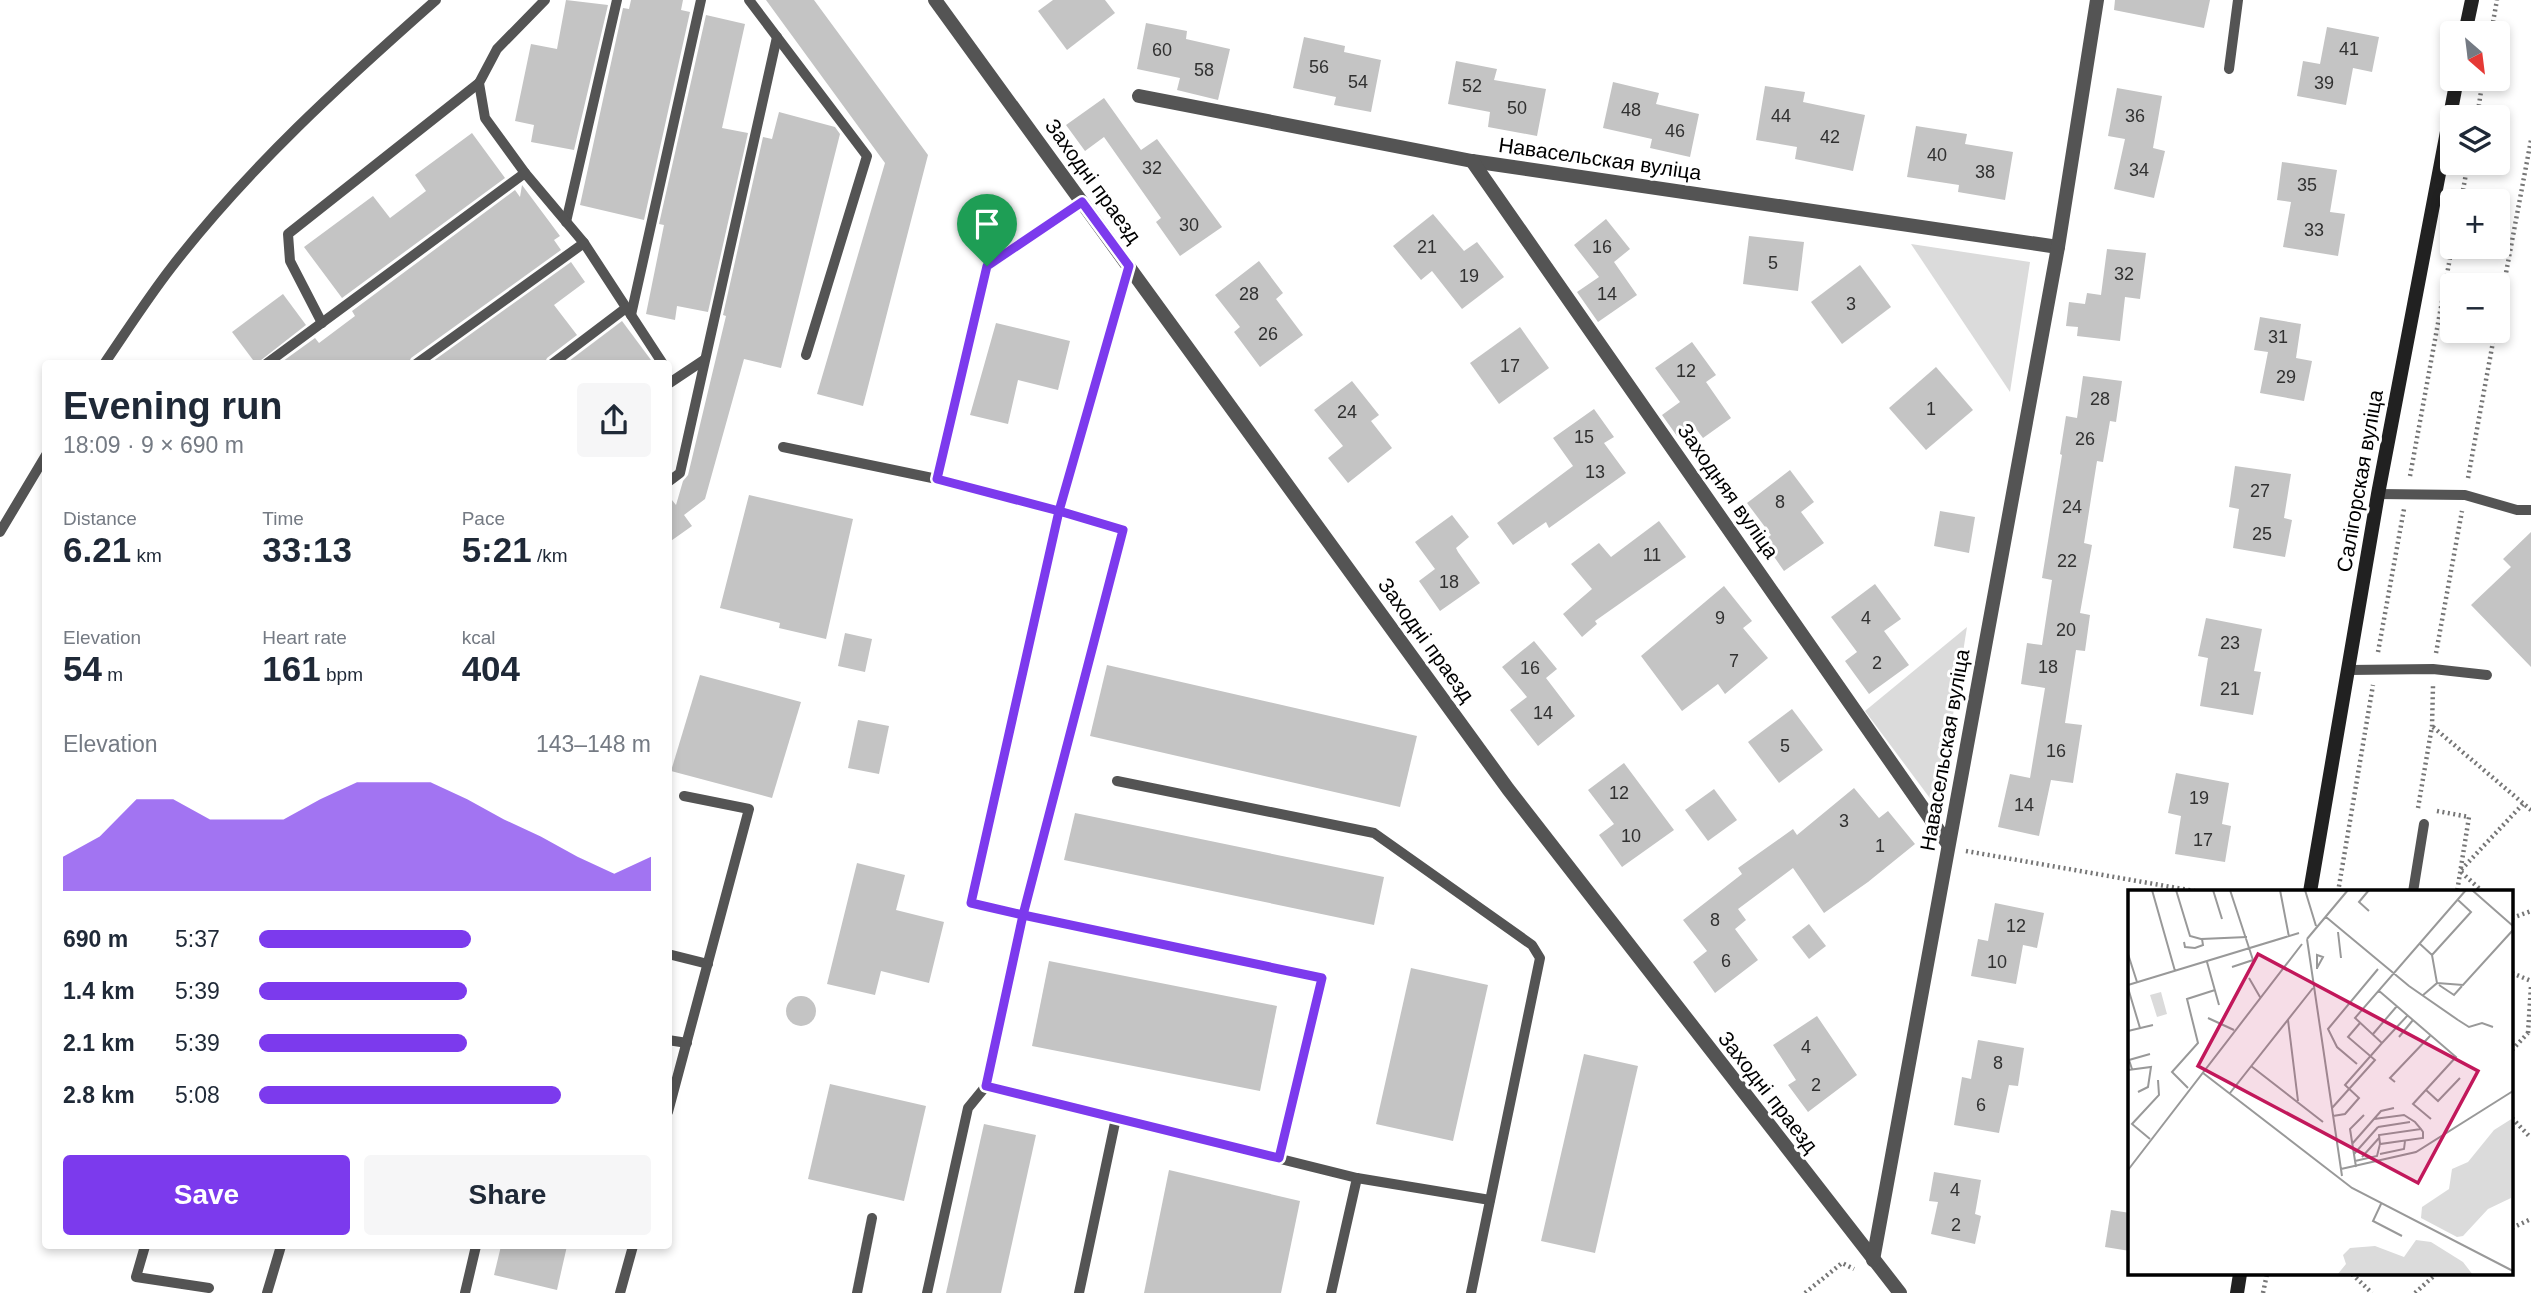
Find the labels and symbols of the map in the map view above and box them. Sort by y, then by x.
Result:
north arrow [2440,21,2510,91]
house number: 41 [2339,39,2359,59]
house number: 60 [1152,40,1172,60]
house number: 56 [1309,57,1329,77]
house number: 58 [1194,60,1214,80]
house number: 54 [1348,72,1368,92]
house number: 39 [2314,73,2334,93]
house number: 52 [1462,76,1482,96]
house number: 50 [1507,98,1527,118]
house number: 48 [1621,100,1641,120]
house number: 44 [1771,106,1791,126]
house number: 36 [2125,106,2145,126]
street label: Заходні праезд [1041,114,1146,247]
house number: 46 [1665,121,1685,141]
house number: 42 [1820,127,1840,147]
street label: Навасельская вуліца [1497,133,1703,184]
house number: 40 [1927,145,1947,165]
house number: 32 [1142,158,1162,178]
house number: 34 [2129,160,2149,180]
house number: 38 [1975,162,1995,182]
house number: 35 [2297,175,2317,195]
pin [957,194,1017,266]
house number: 30 [1179,215,1199,235]
house number: 33 [2304,220,2324,240]
house number: 21 [1417,237,1437,257]
house number: 16 [1592,237,1612,257]
house number: 5 [1768,253,1778,273]
house number: 32 [2114,264,2134,284]
house number: 19 [1459,266,1479,286]
house number: 28 [1239,284,1259,304]
house number: 14 [1597,284,1617,304]
house number: 3 [1846,294,1856,314]
house number: 26 [1258,324,1278,344]
house number: 31 [2268,327,2288,347]
house number: 17 [1500,356,1520,376]
house number: 12 [1676,361,1696,381]
house number: 29 [2276,367,2296,387]
street label: Салігорская вуліца [2332,388,2387,574]
house number: 28 [2090,389,2110,409]
house number: 1 [1926,399,1936,419]
house number: 24 [1337,402,1357,422]
street label: Заходняя вуліца [1673,419,1784,563]
house number: 15 [1574,427,1594,447]
house number: 26 [2075,429,2095,449]
house number: 13 [1585,462,1605,482]
house number: 27 [2250,481,2270,501]
house number: 8 [1775,492,1785,512]
house number: 24 [2062,497,2082,517]
house number: 25 [2252,524,2272,544]
house number: 11 [1643,545,1661,565]
house number: 22 [2057,551,2077,571]
house number: 18 [1439,572,1459,592]
street label: Заходні праезд [1374,573,1479,706]
house number: 9 [1715,608,1725,628]
house number: 4 [1861,608,1871,628]
house number: 20 [2056,620,2076,640]
house number: 23 [2220,633,2240,653]
street label: Навасельская вуліца [1915,647,1974,853]
house number: 7 [1729,651,1739,671]
house number: 2 [1872,653,1882,673]
house number: 18 [2038,657,2058,677]
house number: 16 [1520,658,1540,678]
house number: 21 [2220,679,2240,699]
house number: 14 [1533,703,1553,723]
house number: 5 [1780,736,1790,756]
house number: 16 [2046,741,2066,761]
house number: 12 [1609,783,1629,803]
house number: 19 [2189,788,2209,808]
house number: 14 [2014,795,2034,815]
house number: 3 [1839,811,1849,831]
house number: 10 [1621,826,1641,846]
house number: 17 [2193,830,2213,850]
house number: 1 [1875,836,1885,856]
inset map [2128,890,2514,1276]
house number: 8 [1710,910,1720,930]
house number: 12 [2006,916,2026,936]
house number: 6 [1721,951,1731,971]
house number: 10 [1987,952,2007,972]
street label: Заходні праезд [1714,1026,1823,1157]
house number: 4 [1801,1037,1811,1057]
house number: 8 [1993,1053,2003,1073]
house number: 2 [1811,1075,1821,1095]
house number: 6 [1976,1095,1986,1115]
house number: 4 [1950,1180,1960,1200]
house number: 2 [1951,1215,1961,1235]

